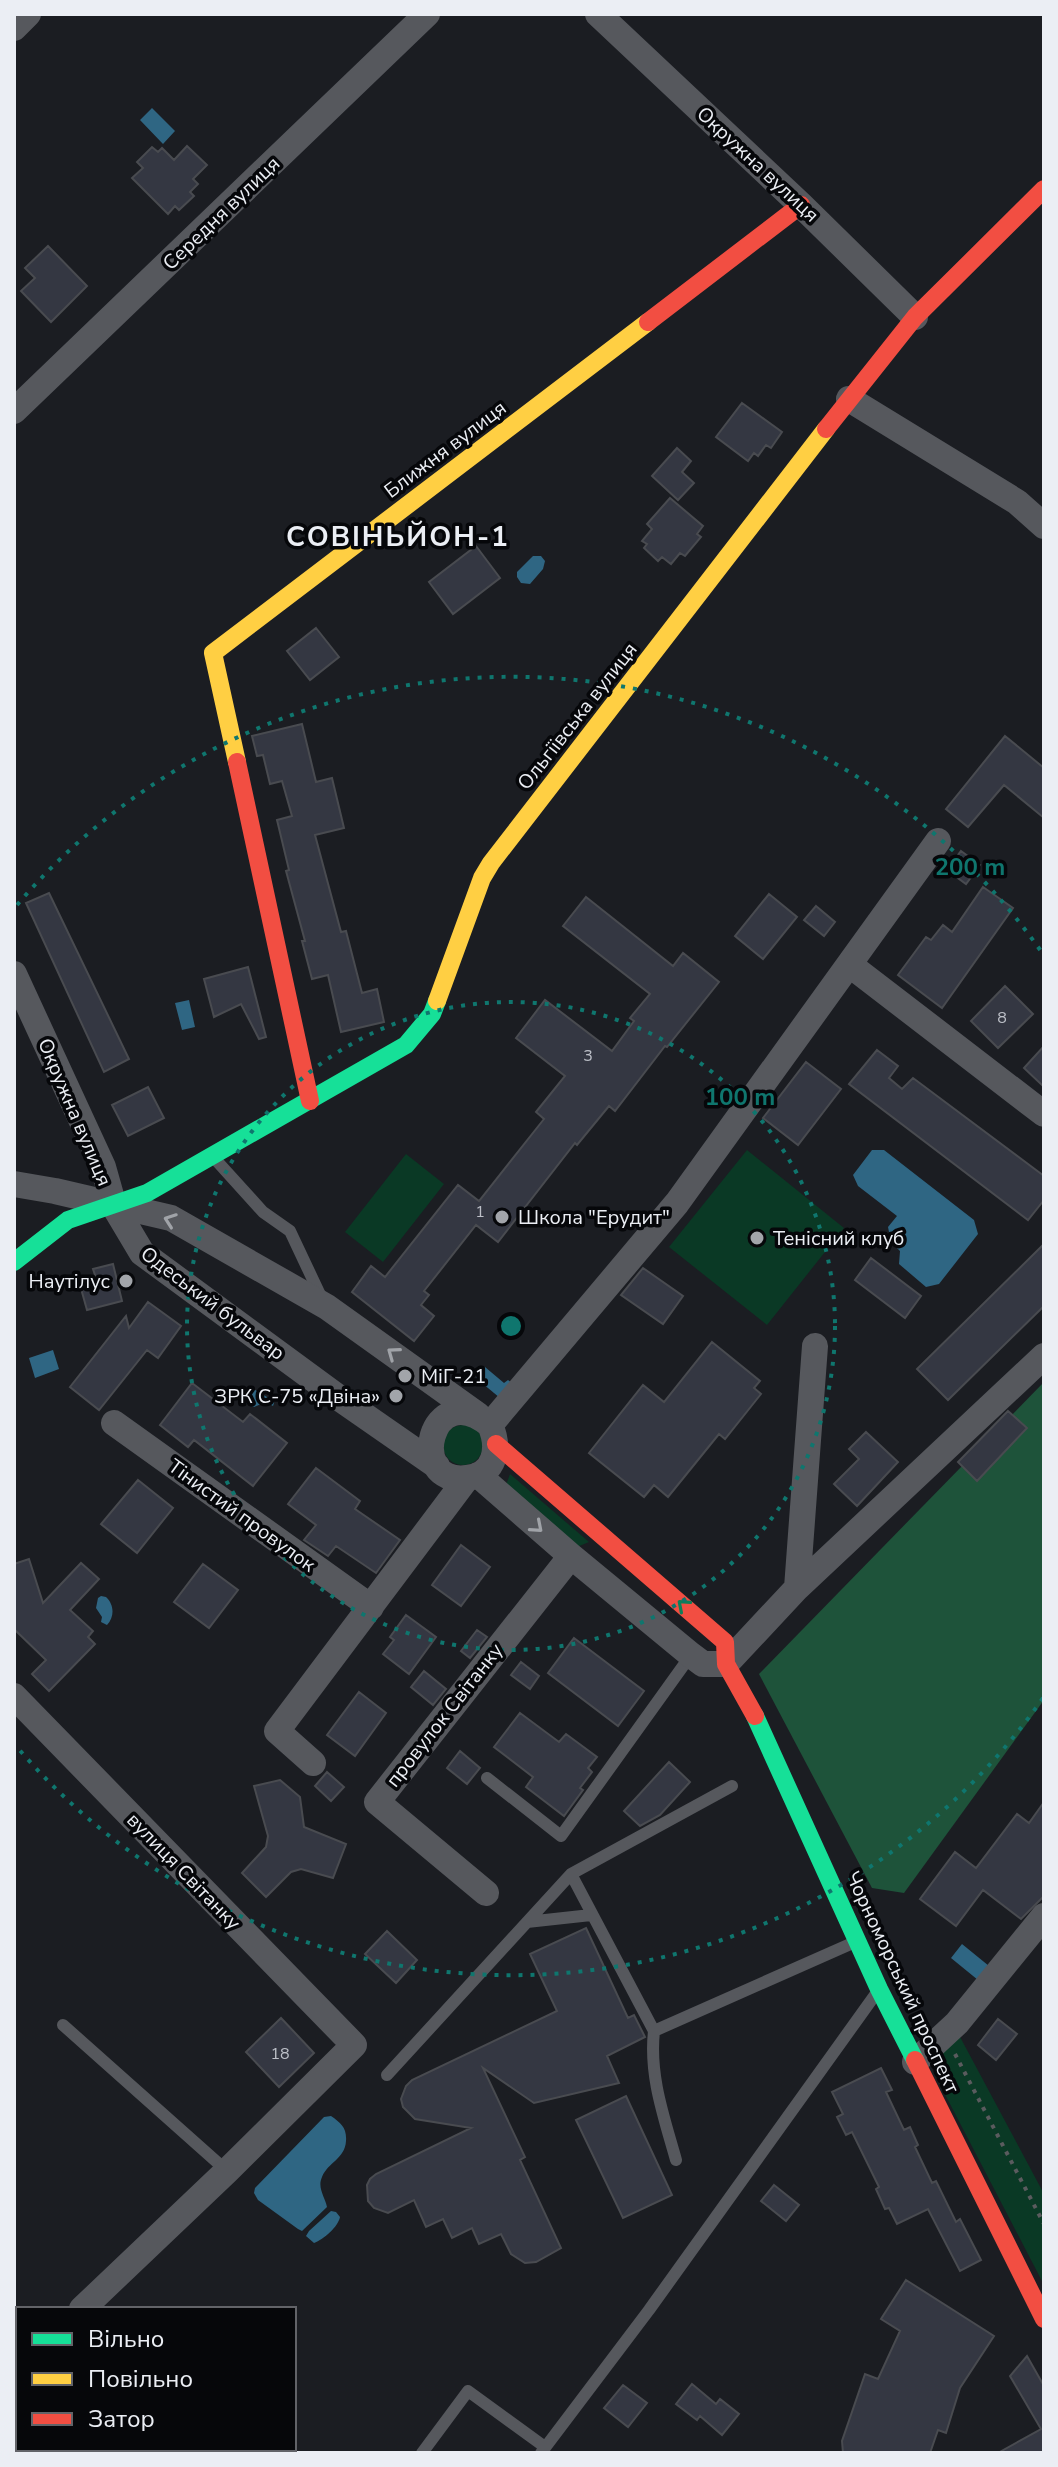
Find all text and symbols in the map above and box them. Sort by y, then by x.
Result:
street label: Окружна вулиця [691,101,825,228]
street label: Середня вулиця [157,150,286,276]
street label: Ближня вулиця [379,395,512,504]
district label: СОВІНЬЙОН-1 [286,518,510,556]
street label: Ольгіївська вулиця [511,637,643,796]
text: 200 m [935,851,1005,883]
house number: 8 [997,1007,1007,1029]
street label: Окружна вулиця [31,1034,118,1190]
house number: 3 [583,1045,593,1067]
text: 100 m [705,1081,775,1113]
house number: 1 [475,1201,485,1223]
place label: Школа "Ерудит" [518,1204,670,1231]
marker: Школа "Ерудит" [493,1208,511,1226]
one-way arrow [164,1213,178,1230]
place label: Тенісний клуб [773,1225,904,1252]
marker: Тенісний клуб [748,1229,766,1247]
street label: Одеський бульвар [135,1240,290,1367]
place label: Наутілус [28,1268,110,1295]
marker: Наутілус [117,1272,135,1290]
centre of rings [497,1312,525,1340]
one-way arrow [387,1348,401,1363]
place label: МіГ-21 [421,1363,486,1390]
marker: МіГ-21 [396,1367,414,1385]
place label: ЗРК С-75 «Двіна» [214,1383,380,1410]
marker: ЗРК С-75 «Двіна» [387,1387,405,1405]
street label: Тінистий провулок [163,1453,321,1578]
one-way arrow [527,1517,542,1531]
one-way arrow [678,1600,692,1615]
street label: провулок Світанку [380,1637,509,1793]
street label: вулиця Світанку [121,1807,247,1936]
street label: Чорноморський проспект [839,1867,966,2097]
house number: 18 [270,2043,290,2065]
legend [16,2307,296,2451]
text: Вільно [88,2323,164,2355]
text: Повільно [88,2363,193,2395]
text: Затор [88,2403,155,2435]

